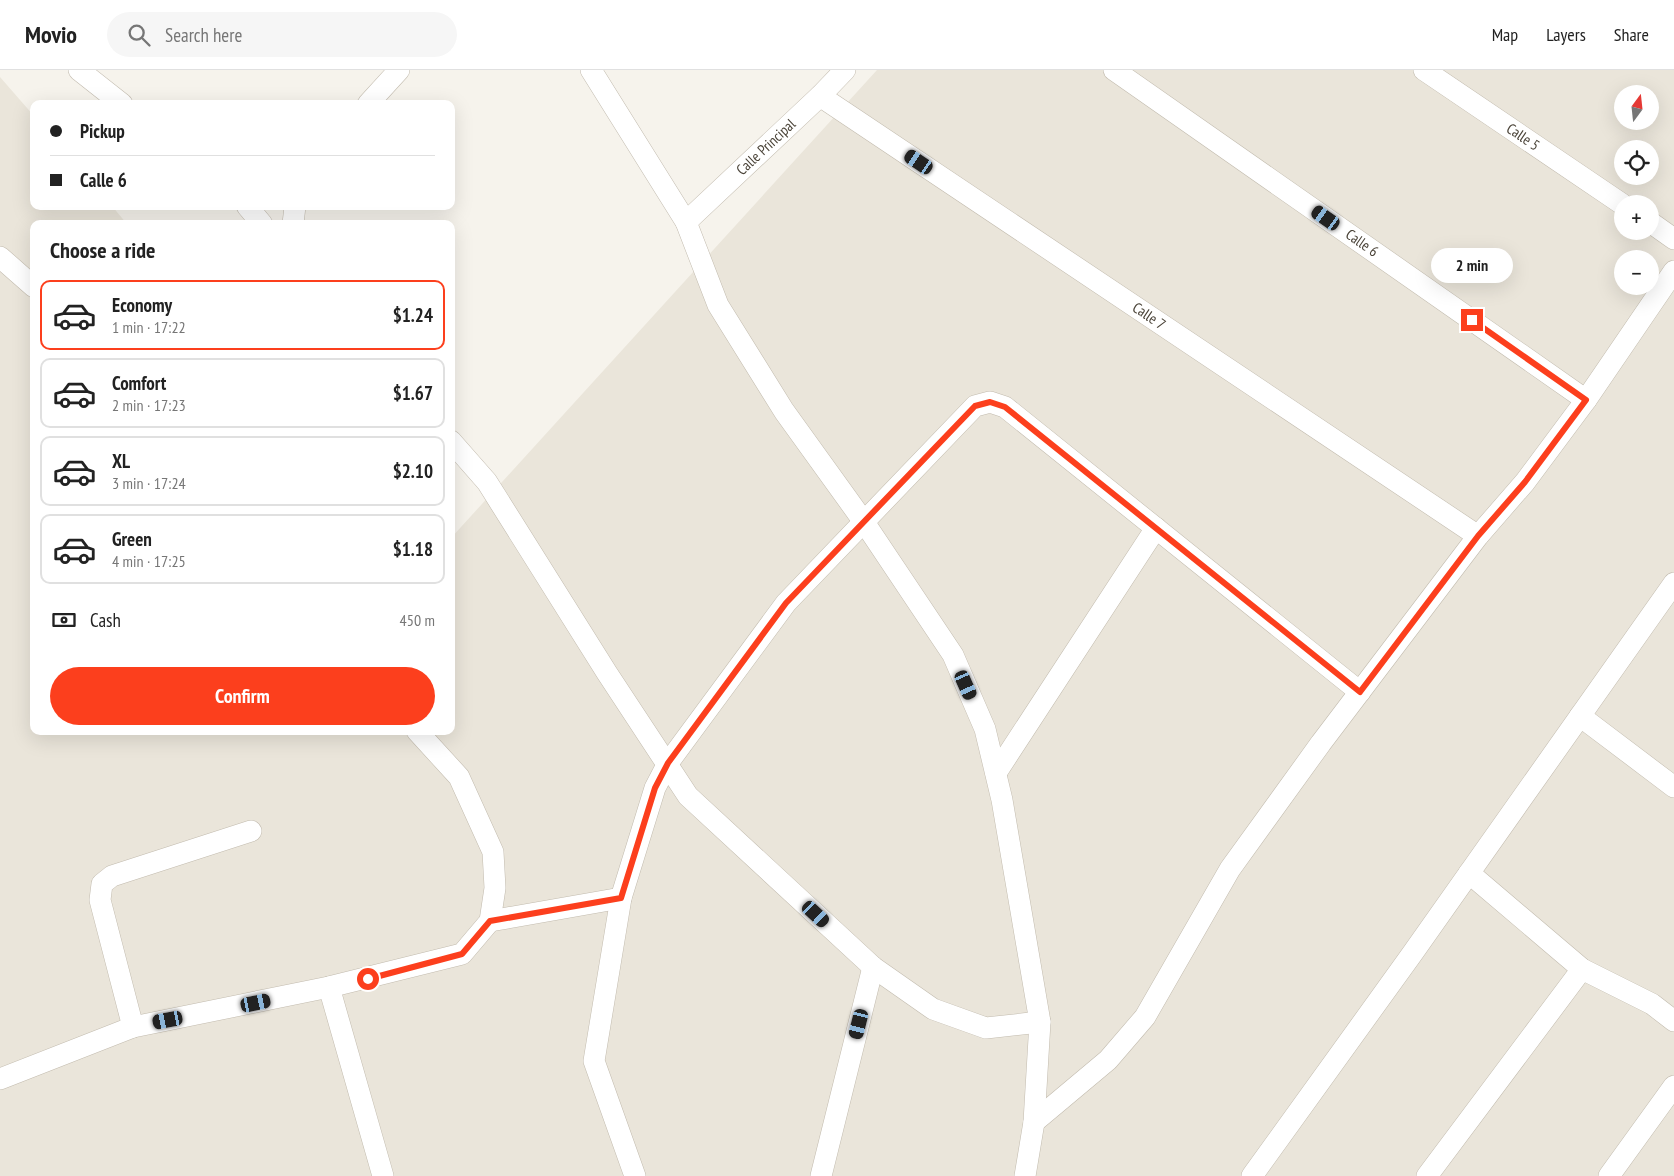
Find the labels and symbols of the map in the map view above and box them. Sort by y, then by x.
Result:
north arrow [1614,85,1659,130]
street label: Calle Principal [732,114,800,179]
street label: Calle 5 [1503,119,1543,154]
car [902,147,935,177]
car [1309,203,1342,233]
street label: Calle 6 [1342,225,1383,261]
callout: 2 min [1431,248,1513,282]
street label: Calle 7 [1129,298,1169,333]
route end [1461,309,1483,331]
car [953,668,978,702]
car [799,898,832,930]
route start [357,968,379,990]
car [239,993,272,1013]
car [848,1008,869,1040]
car [151,1010,184,1030]

